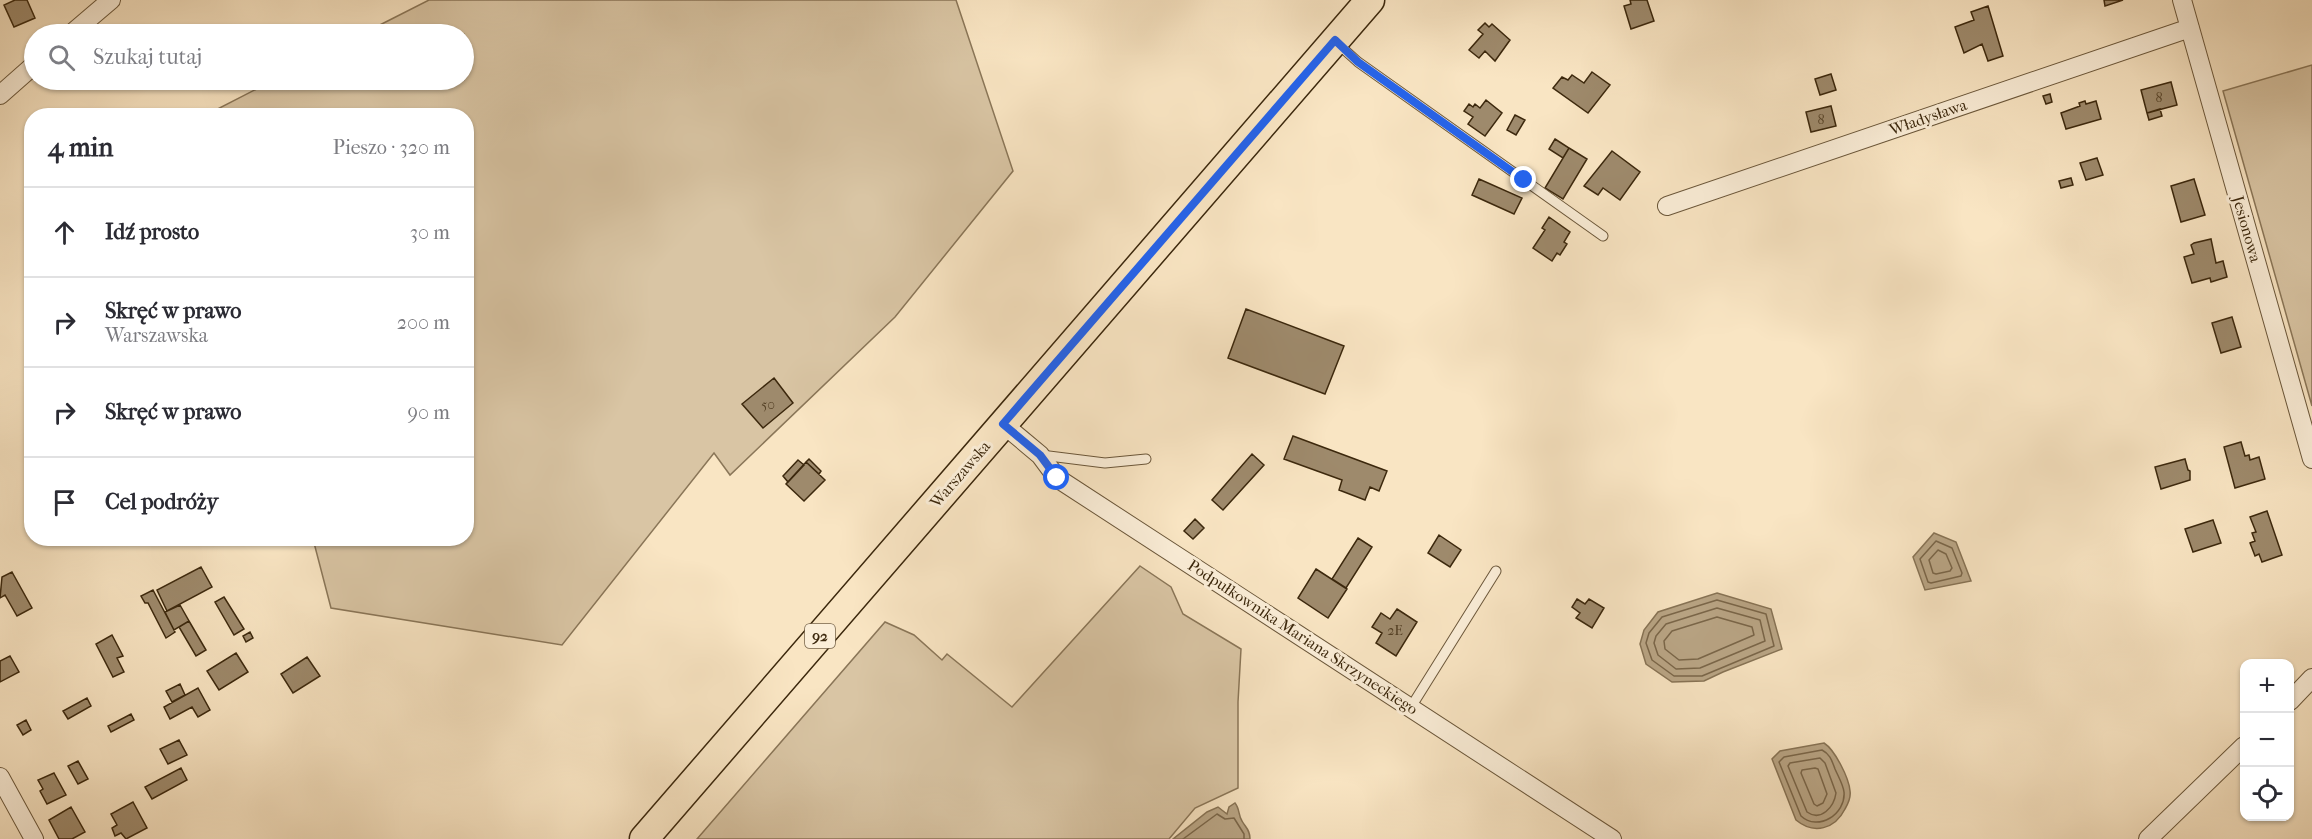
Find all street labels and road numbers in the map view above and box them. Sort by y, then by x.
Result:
street label: Władysława [1886,95,1970,139]
street label: Jesionowa [2228,192,2266,265]
street label: Warszawska [925,436,995,512]
street label: Podpułkownika Mariana Skrzyneckiego [1184,555,1422,719]
road number: 92 [805,624,835,648]

